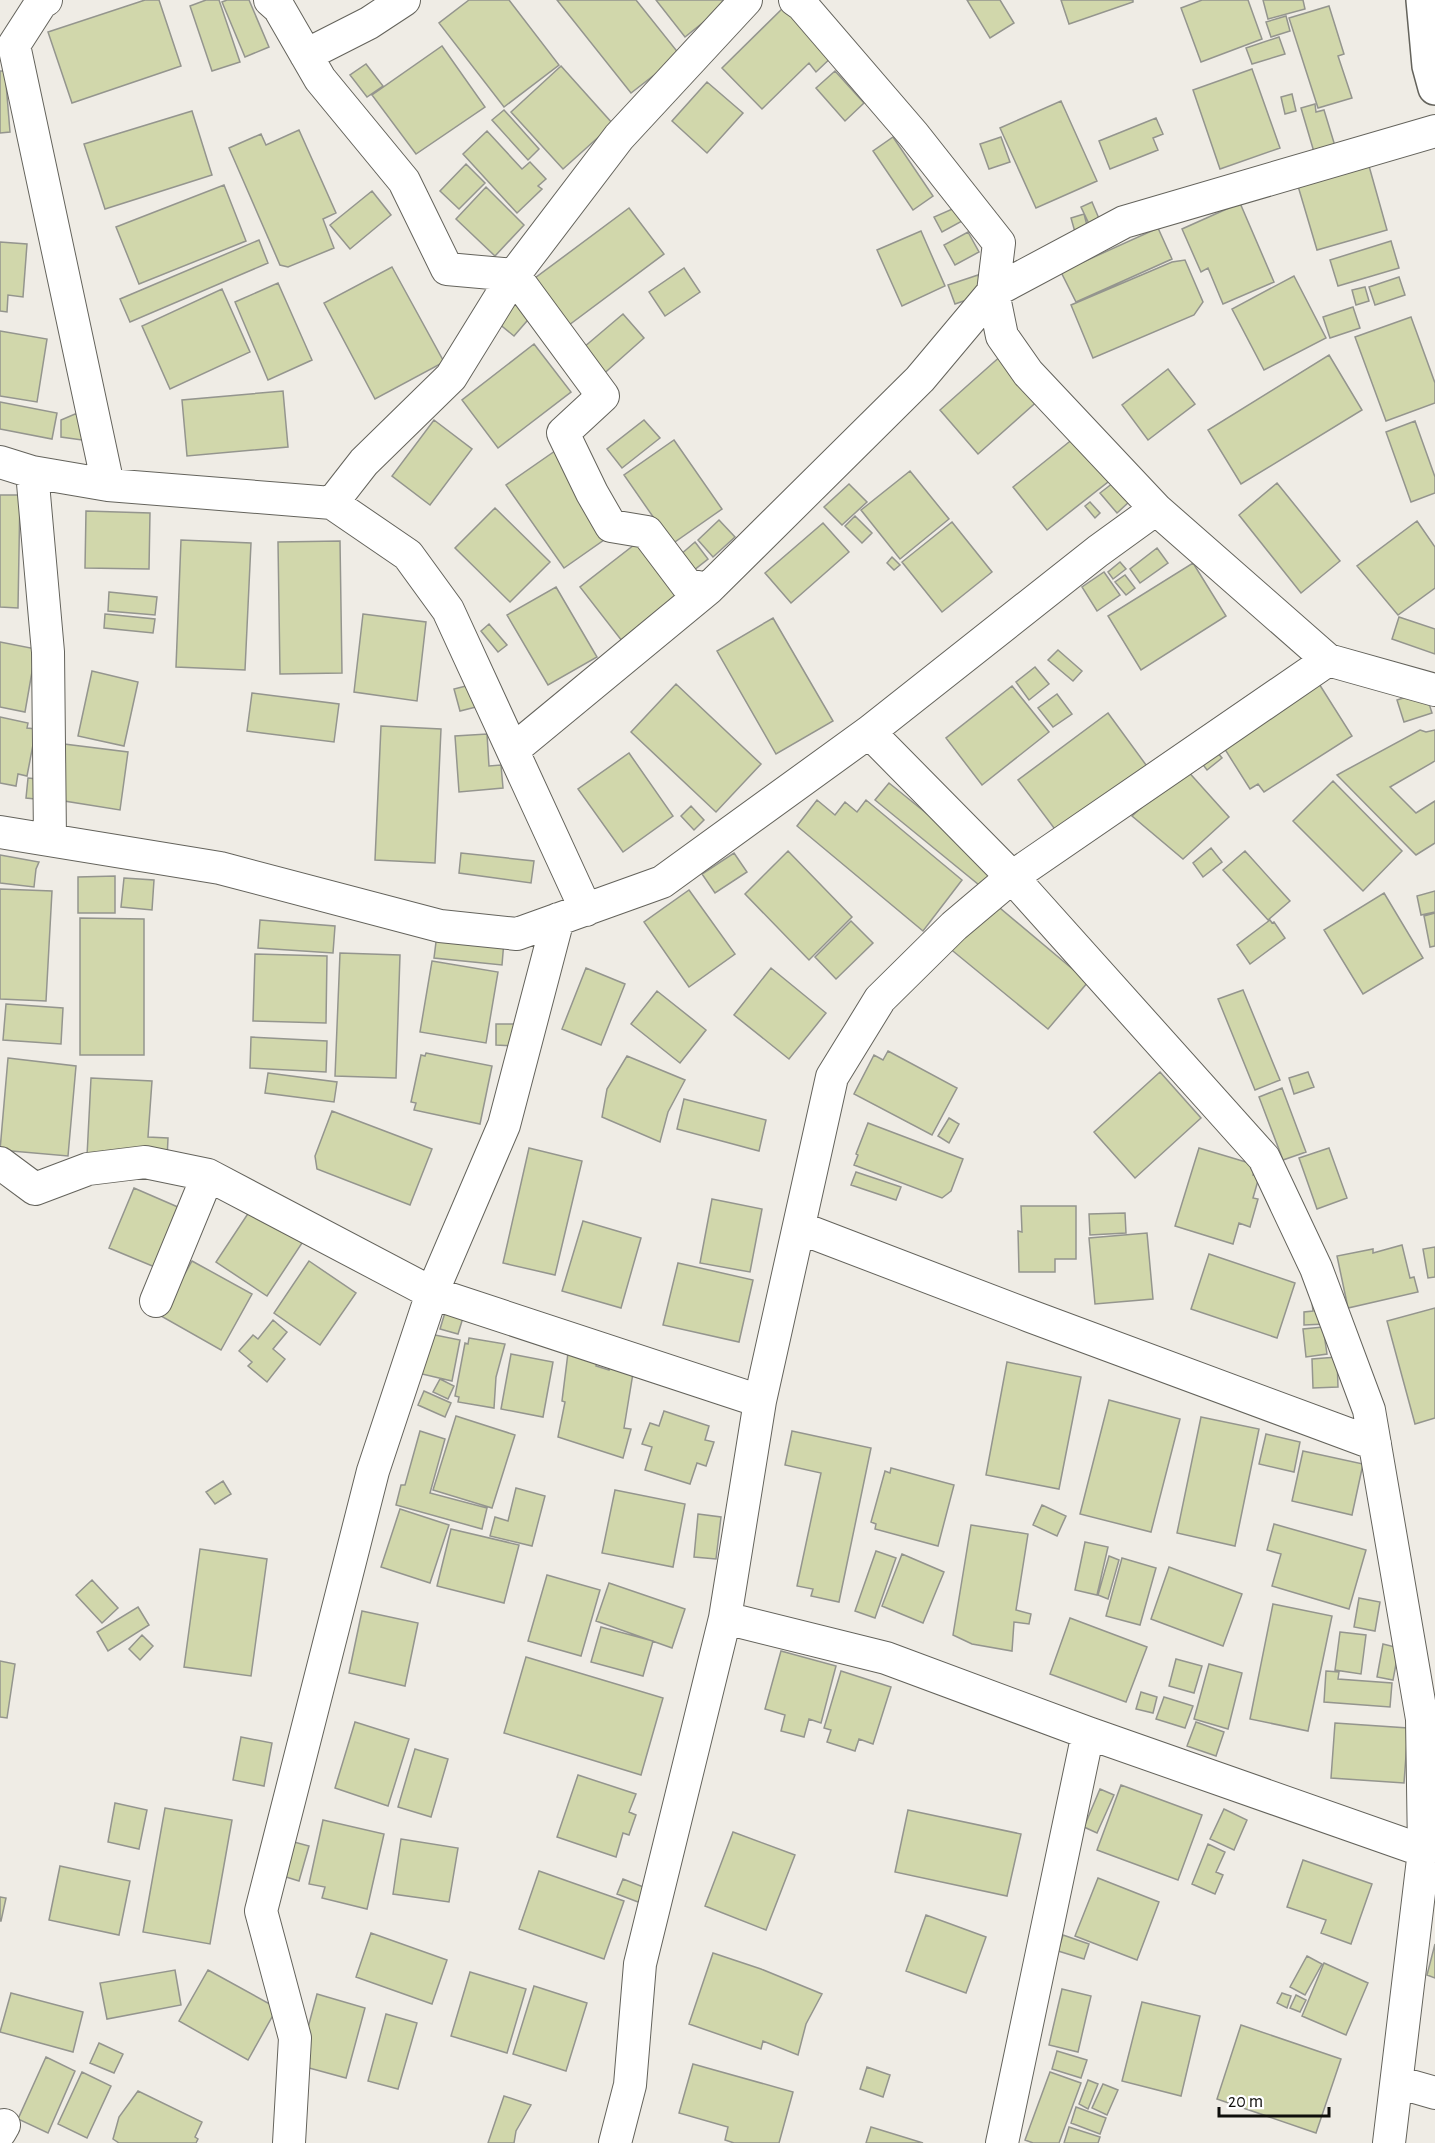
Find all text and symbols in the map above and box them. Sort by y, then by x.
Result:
scale bar [1219,2080,1328,2118]
text: 20 m [1228,2093,1263,2111]

